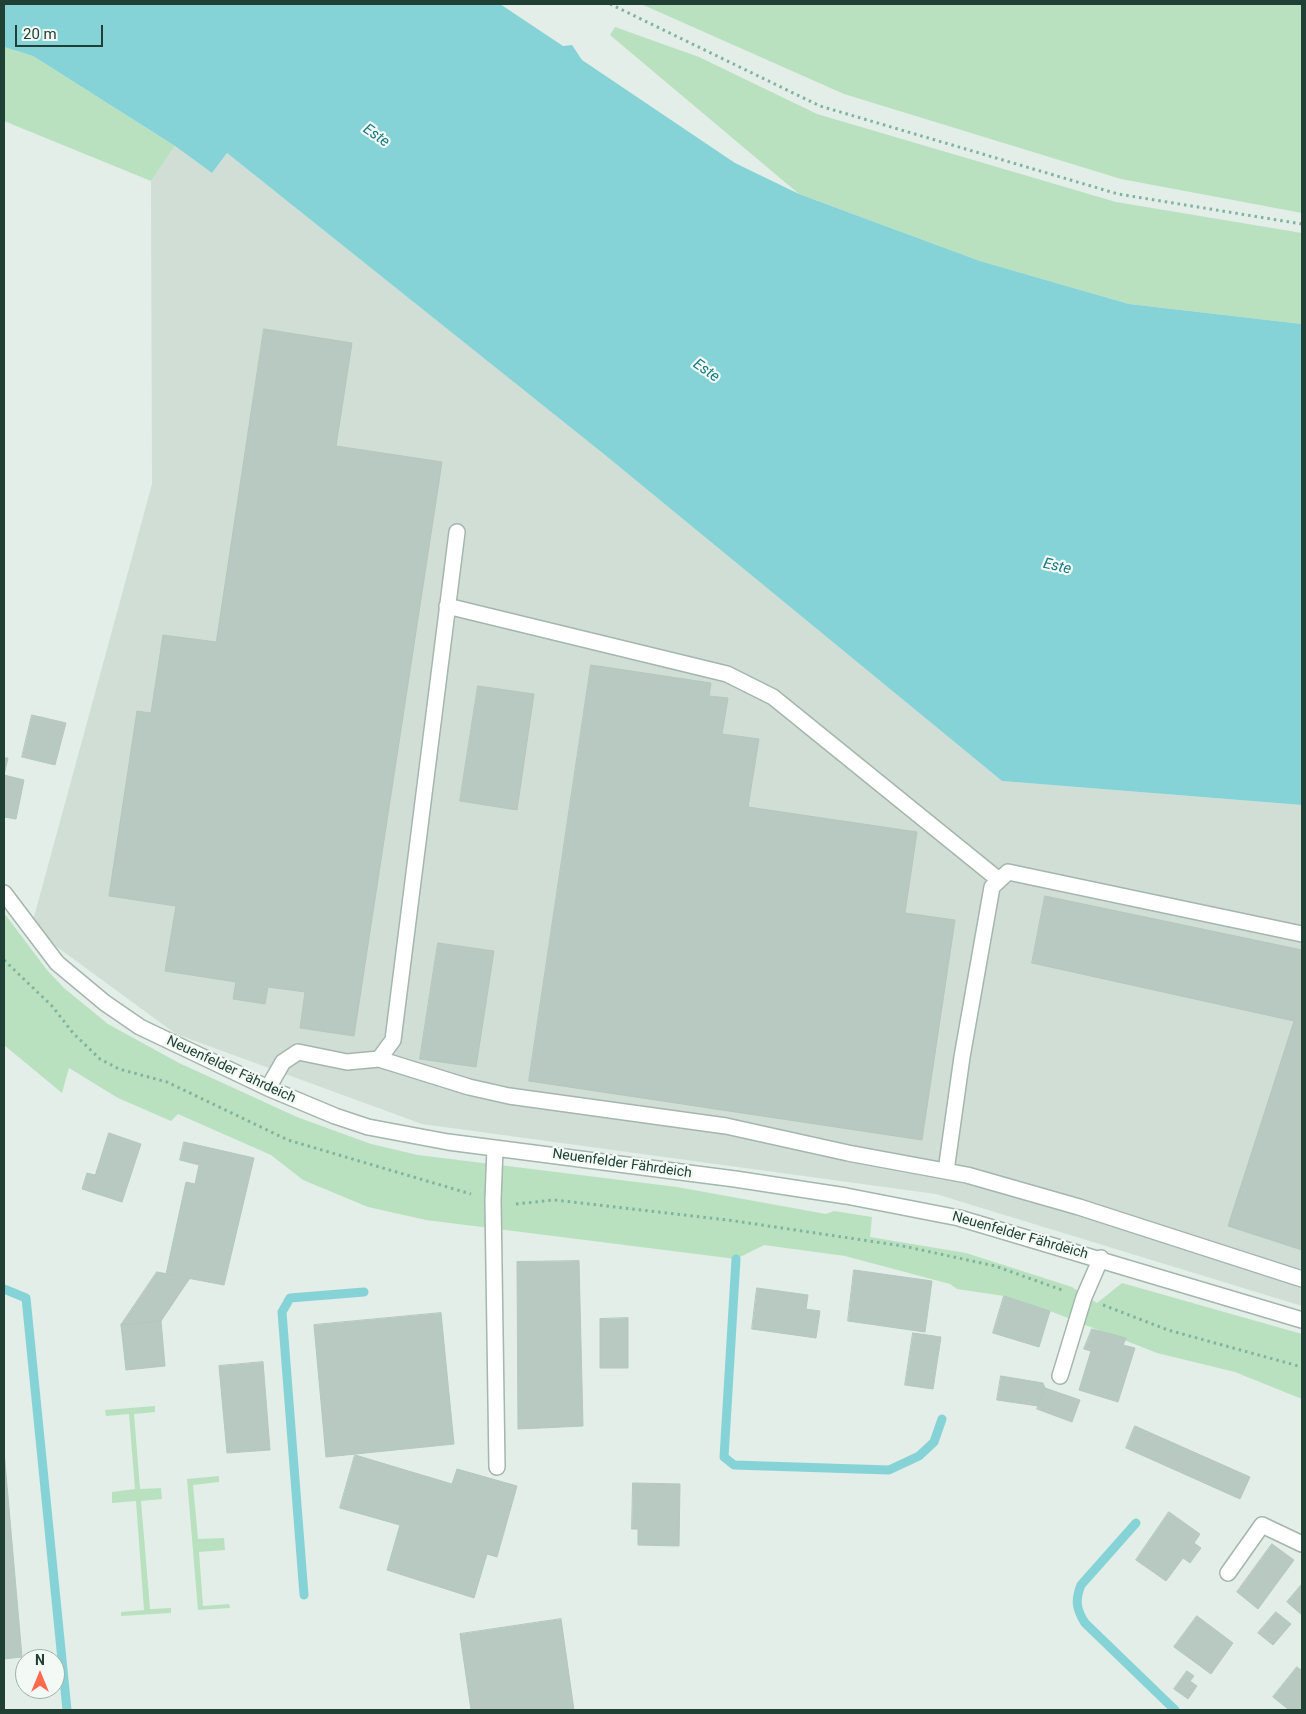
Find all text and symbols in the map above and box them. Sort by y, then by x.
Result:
scale bar [18,15,105,47]
text: 20 m [23,25,57,43]
water label: Este [359,121,393,151]
water label: Este [689,356,723,386]
water label: Este [1041,555,1073,579]
street label: Neuenfelder Fährdeich [164,1033,298,1107]
street label: Neuenfelder Fährdeich [551,1146,693,1182]
street label: Neuenfelder Fährdeich [950,1209,1090,1263]
north arrow [15,1649,65,1699]
text: N [35,1652,45,1668]

